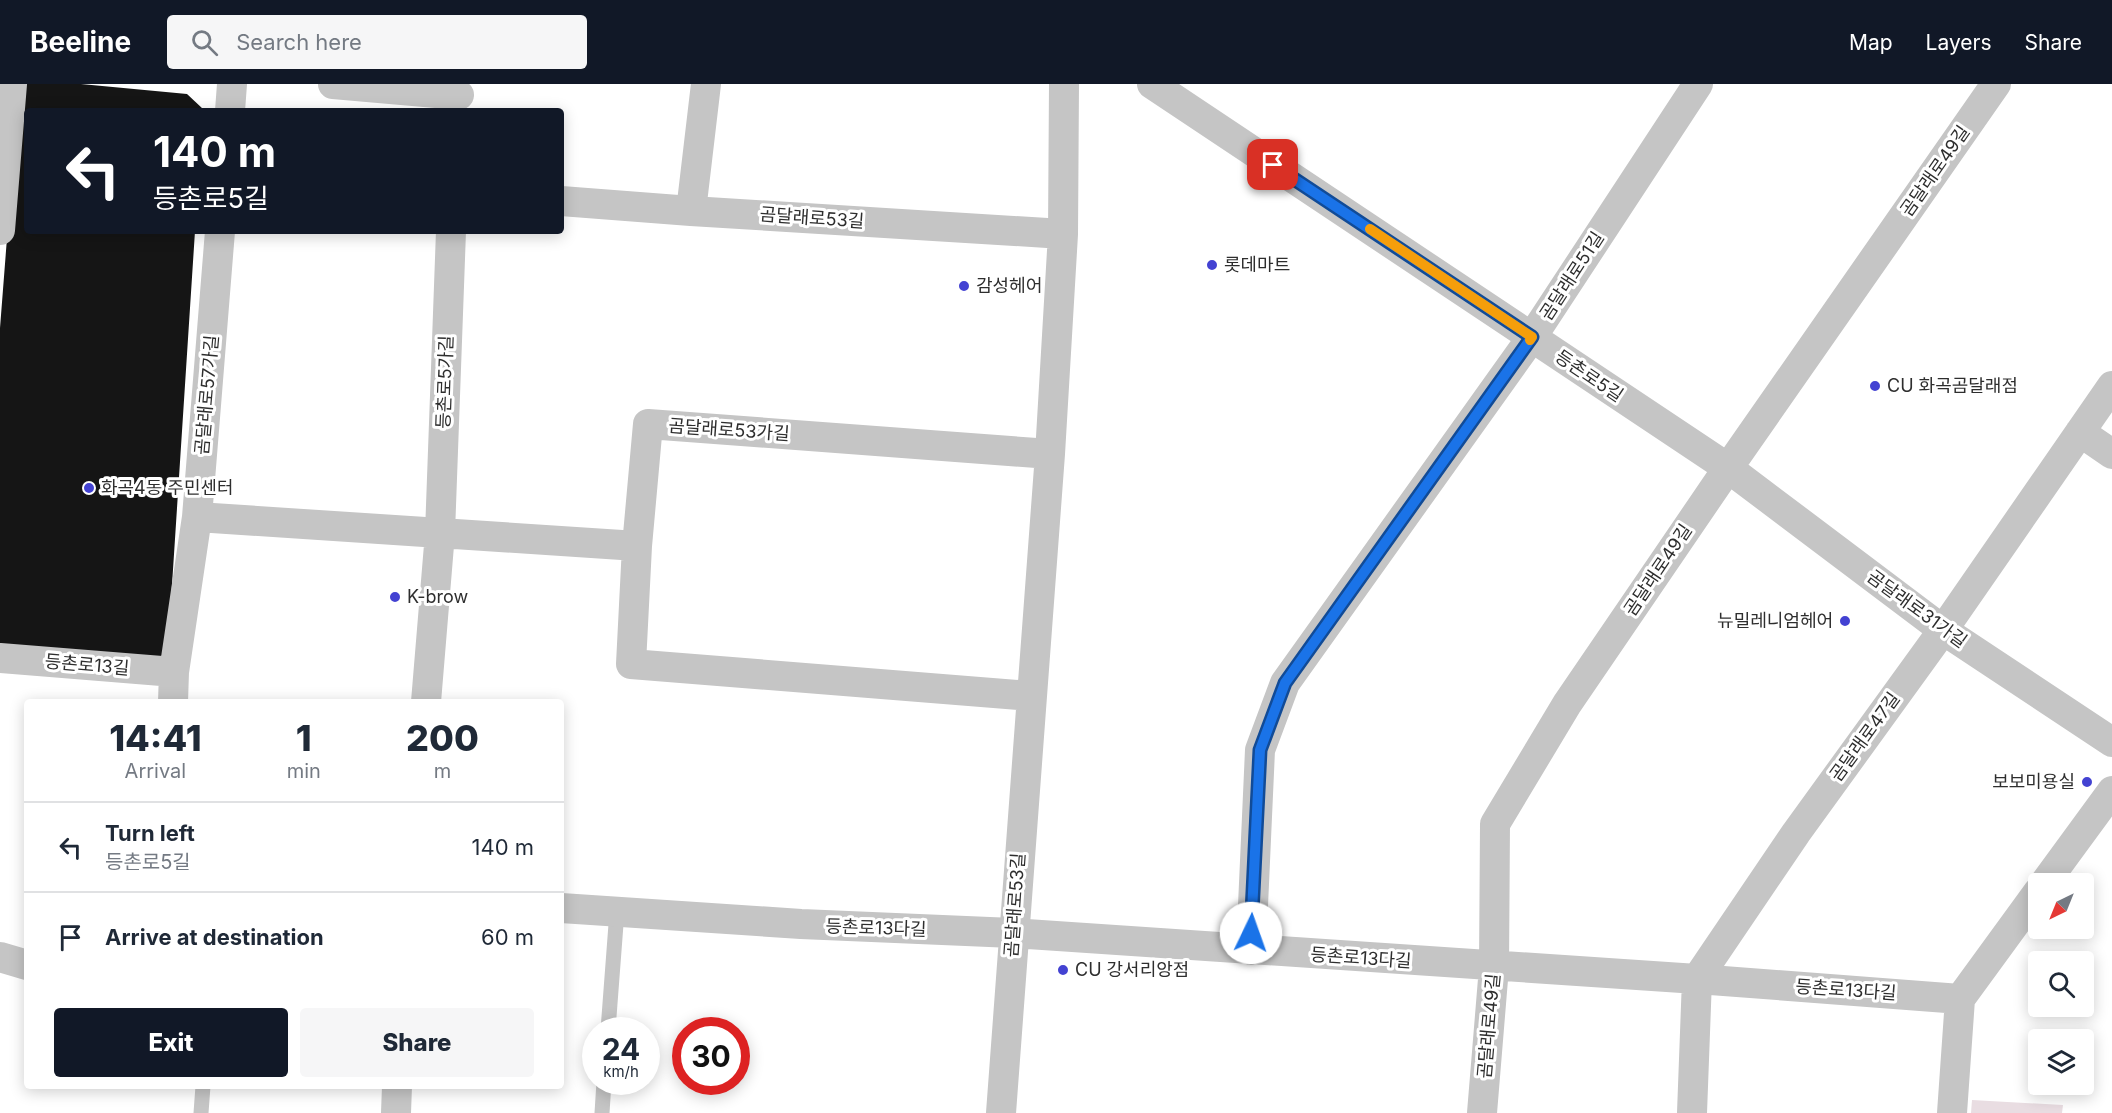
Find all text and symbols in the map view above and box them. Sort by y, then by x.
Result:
search box [167,15,587,69]
text: Beeline [30,25,131,59]
icon: search [188,26,221,59]
text: Search here [236,29,362,55]
text: Map [1849,30,1893,55]
text: Layers [1926,30,1992,55]
text: Share [2025,30,2082,55]
street label: 곰달래로49길 [1896,121,1973,220]
text: 140 m [153,126,276,177]
icon: left [54,132,132,210]
pin [1247,139,1298,190]
icon: arrive [1256,148,1289,181]
text: 등촌로5길 [153,182,269,215]
street label: 곰달래로53길 [759,203,865,232]
street label: 곰달래로51길 [1535,228,1608,324]
place label: 롯데마트 [1224,254,1290,275]
marker: 롯데마트 [1205,258,1219,272]
place label: 감성헤어 [976,275,1042,296]
marker: 감성헤어 [957,279,971,293]
street label: 곰달래로57가길 [191,334,222,456]
street label: 등촌로5가길 [432,335,457,429]
street label: 등촌로5길 [1551,345,1627,406]
place label: CU 화곡곰달래점 [1887,375,2018,396]
marker: CU 화곡곰달래점 [1868,379,1882,393]
street label: 곰달래로53가길 [668,415,790,444]
place label: 화곡4동 주민센터 [101,477,234,498]
marker: 화곡4동 주민센터 [82,481,96,495]
street label: 곰달래로49길 [1619,520,1696,619]
street label: 곰달래로31가길 [1863,565,1971,652]
place label: K-brow [407,586,468,607]
marker: K-brow [388,590,402,604]
place label: 뉴밀레니엄헤어 [1717,610,1833,631]
marker: 뉴밀레니엄헤어 [1838,614,1852,628]
street label: 등촌로13길 [44,650,130,679]
street label: 곰달래로47길 [1825,688,1904,785]
text: 14:41 [109,716,202,760]
text: 1 [296,716,312,760]
text: 200 [406,716,479,760]
text: Arrival [125,759,186,783]
text: min [287,759,321,783]
text: m [434,759,451,783]
place label: 보보미용실 [1992,771,2075,792]
marker: 보보미용실 [2080,775,2094,789]
text: Turn left [105,820,195,846]
icon: left [54,831,87,864]
text: 140 m [472,834,534,860]
text: 등촌로5길 [105,850,191,874]
street label: 곰달래로53길 [1000,852,1029,958]
north arrow [2028,873,2094,939]
map controls [2028,873,2094,1095]
position arrow [1219,901,1283,965]
street label: 등촌로13다길 [825,915,927,940]
icon: arrive [54,921,87,954]
text: Arrive at destination [105,924,324,950]
text: 60 m [481,924,534,950]
street label: 등촌로13다길 [1310,943,1412,972]
button: search [2028,951,2094,1017]
place label: CU 강서리앙점 [1075,959,1189,980]
marker: CU 강서리앙점 [1056,963,1070,977]
street label: 곰달래로49길 [1473,972,1504,1079]
street label: 등촌로13다길 [1795,975,1897,1004]
button: Exit [54,1008,288,1077]
button: Share [300,1008,534,1077]
speed limit sign: 30 [672,1017,750,1095]
button: layers [2028,1029,2094,1095]
text: 24 [602,1031,640,1067]
text: km/h [603,1062,639,1081]

